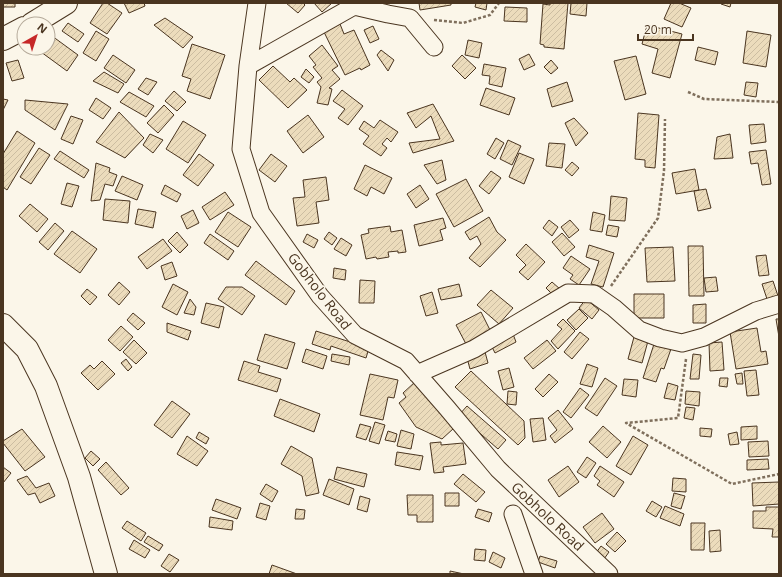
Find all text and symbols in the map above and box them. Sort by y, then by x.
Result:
north arrow [16,16,56,56]
scale bar [638,16,693,42]
text: N [34,19,51,36]
text: 20 m [644,21,672,38]
street label: Gobholo Road [284,248,356,334]
street label: Gobholo Road [507,477,589,555]

